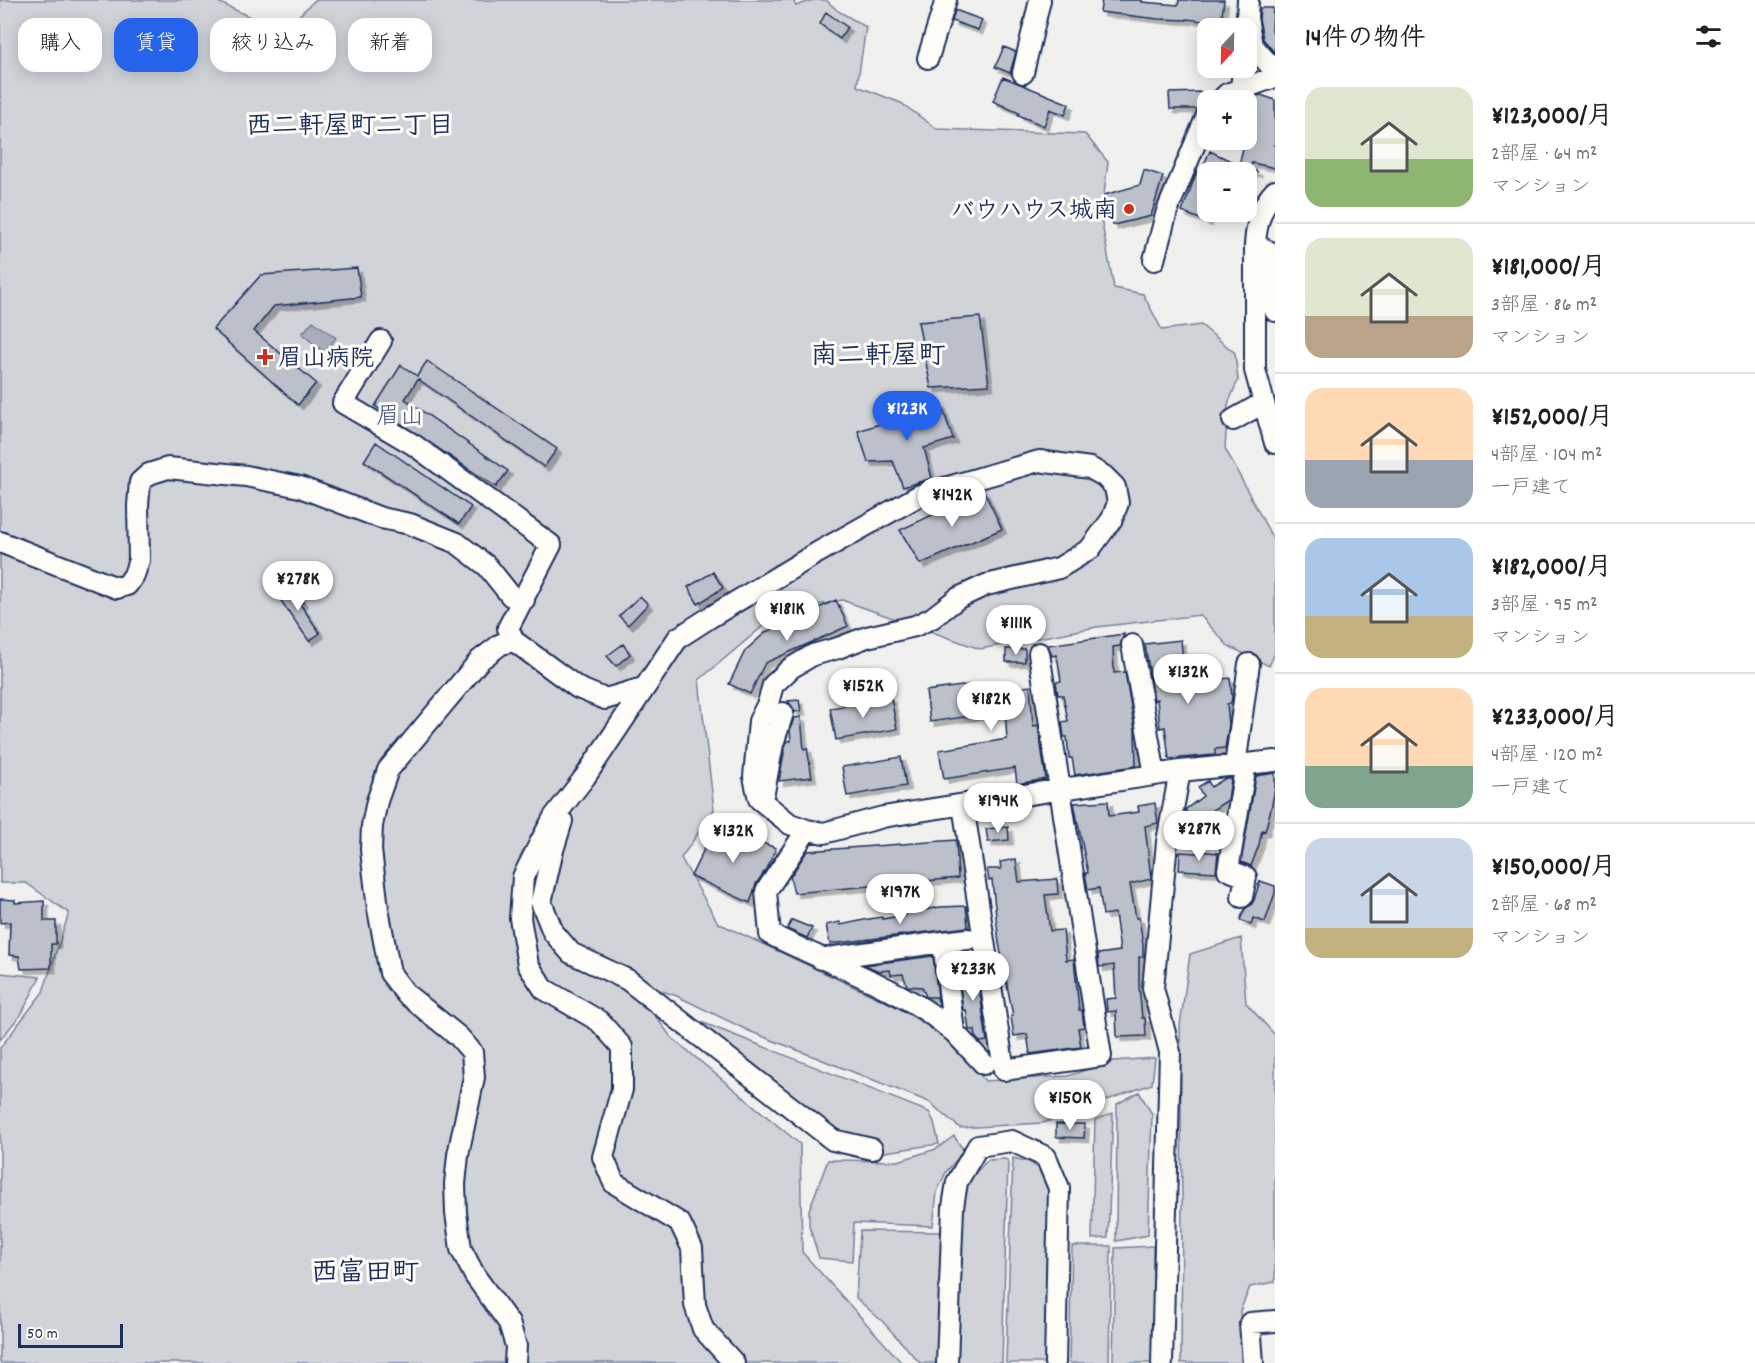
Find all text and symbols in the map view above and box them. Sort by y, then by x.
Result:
chip: 購入 [18,18,102,72]
chip: 賃貸 [114,18,198,72]
chip: 絞り込み [210,18,336,72]
chip: 新着 [348,18,432,72]
north arrow [1197,18,1257,78]
map controls [1197,18,1257,222]
icon: filters [1692,20,1725,53]
text: 14件の物件 [1305,21,1425,58]
button: + [1197,90,1257,150]
text: ¥123,000/月 [1491,99,1613,136]
district label: 西二軒屋町二丁目 [246,109,454,146]
icon: home [1353,111,1425,183]
text: 2部屋 · 64 m² [1491,141,1597,169]
button: − [1197,162,1257,222]
text: マンション [1491,174,1590,202]
place label: バウハウス城南 [950,195,1117,229]
marker: バウハウス城南 [1122,202,1136,216]
text: ¥181,000/月 [1491,250,1606,287]
icon: home [1353,262,1425,334]
text: 3部屋 · 86 m² [1491,292,1597,320]
text: マンション [1491,325,1590,353]
district label: 南二軒屋町 [811,338,946,377]
place label: 眉山病院 [278,343,374,377]
marker: 眉山病院 [256,348,274,366]
pin: ¥123K [865,391,949,442]
text: ¥123K [887,396,927,424]
text: ¥152,000/月 [1491,400,1614,437]
park label: 眉山 [376,401,424,435]
icon: home [1353,412,1425,484]
text: 4部屋 · 104 m² [1491,442,1602,470]
text: 一戸建て [1491,475,1571,503]
pin: ¥142K [910,477,994,528]
text: ¥142K [932,482,972,510]
text: ¥182,000/月 [1491,550,1612,587]
pin: ¥278K [256,561,340,612]
icon: home [1353,562,1425,634]
text: ¥278K [276,566,320,594]
pin: ¥181K [745,591,829,642]
text: 3部屋 · 95 m² [1491,592,1598,620]
text: ¥181K [769,596,805,624]
pin: ¥111K [974,605,1058,656]
text: ¥111K [1000,610,1032,638]
text: マンション [1491,625,1590,653]
pin: ¥132K [1146,654,1230,705]
text: ¥132K [1168,659,1208,687]
pin: ¥152K [821,668,905,719]
text: ¥152K [842,673,884,701]
pin: ¥182K [949,681,1033,732]
text: ¥182K [971,686,1011,714]
text: ¥233,000/月 [1491,700,1619,737]
icon: home [1353,712,1425,784]
text: 4部屋 · 120 m² [1491,742,1603,770]
text: 一戸建て [1491,775,1571,803]
pin: ¥194K [956,783,1040,834]
text: ¥194K [978,788,1018,816]
pin: ¥287K [1157,811,1241,862]
pin: ¥132K [691,813,775,864]
text: ¥287K [1177,816,1221,844]
text: ¥132K [713,818,753,846]
text: ¥150,000/月 [1491,850,1616,887]
icon: home [1353,862,1425,934]
pin: ¥197K [858,874,942,925]
text: ¥197K [880,879,920,907]
text: 2部屋 · 68 m² [1491,892,1597,920]
text: マンション [1491,925,1590,953]
pin: ¥233K [931,951,1015,1002]
text: ¥233K [950,956,996,984]
pin: ¥150K [1028,1080,1112,1131]
text: ¥150K [1048,1085,1092,1113]
district label: 西富田町 [311,1255,419,1294]
scale bar [18,1321,123,1348]
text: 50 m [27,1323,58,1346]

